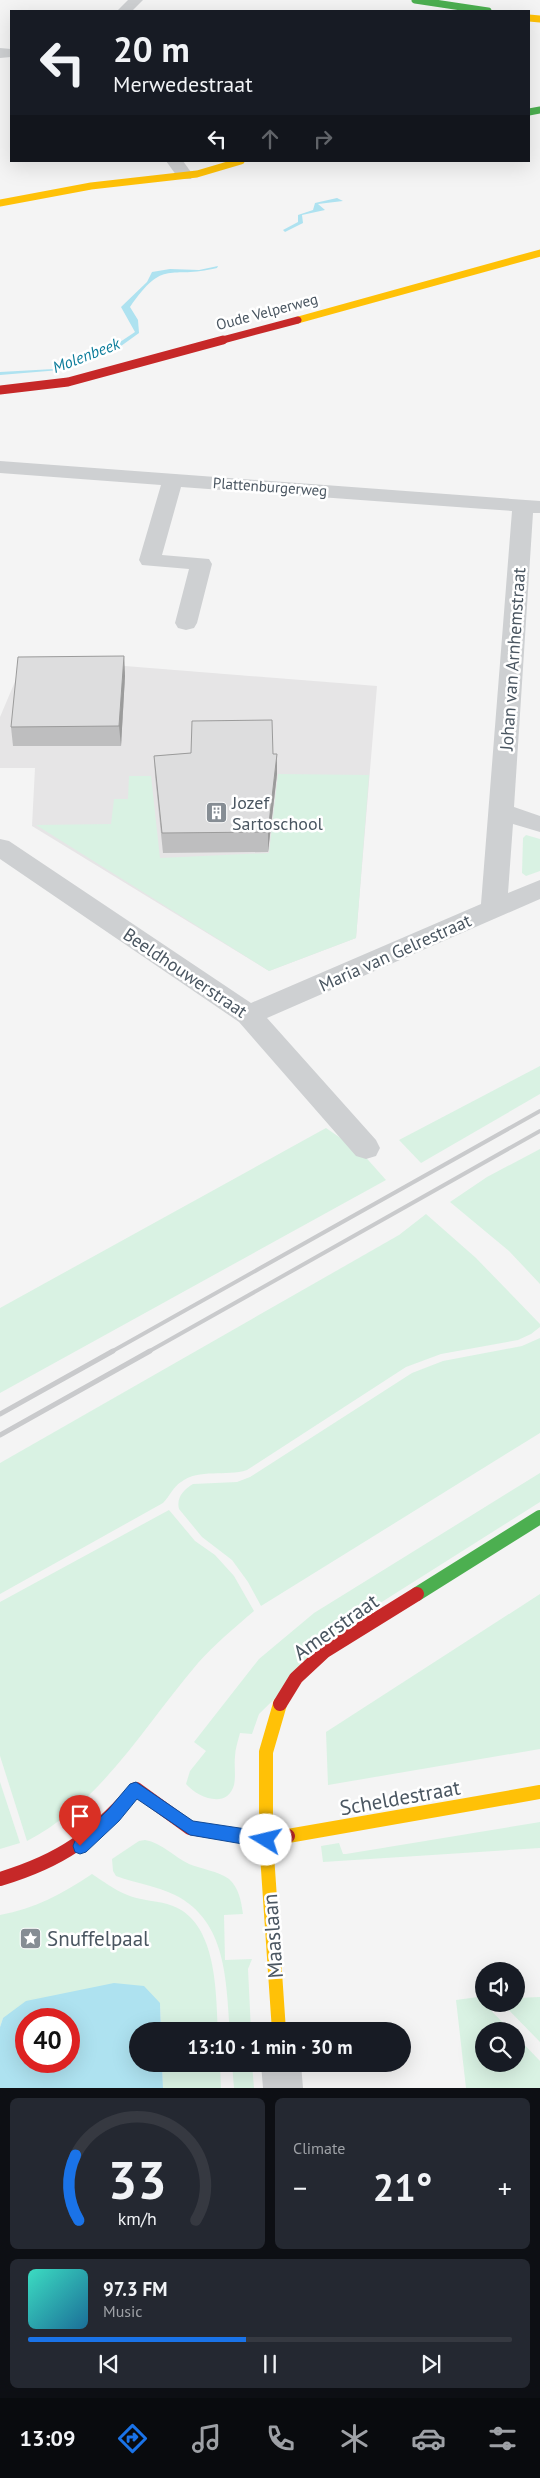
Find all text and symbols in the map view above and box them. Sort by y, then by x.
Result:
text: 20 m [113,26,190,72]
icon: left [30,30,95,95]
text: Merwedestraat [113,70,253,98]
icon: left [203,125,231,153]
icon: ahead [256,125,284,153]
icon: right [309,125,337,153]
street label: Oude Velperweg [214,289,320,334]
water label: Molenbeek [50,333,123,377]
street label: Plattenburgerweg [212,473,328,500]
street label: Johan van Arnhemstraat [495,567,530,752]
place label: Jozef Sartoschool [231,791,324,835]
building icon: Jozef Sartoschool [204,801,228,825]
street label: Maria van Gelrestraat [315,909,475,996]
street label: Beeldhouwerstraat [119,923,252,1023]
street label: Amerstraat [288,1587,384,1666]
street label: Scheldestraat [338,1774,462,1821]
pin [59,1795,101,1846]
icon: arrive [66,1802,94,1830]
position arrow [239,1813,291,1865]
street label: Maaslaan [256,1893,289,1979]
place label: Snuffelpaal [47,1925,149,1952]
place icon: Snuffelpaal [19,1927,43,1951]
map controls [475,1962,525,2072]
button: sound [475,1962,525,2012]
speed limit sign: 40 [15,2008,80,2073]
button: search [475,2022,525,2072]
text: 13:10 · 1 min · 30 m [187,2035,353,2059]
text: Climate [293,2138,345,2158]
text: 33 [108,2146,167,2213]
text: 21° [373,2162,432,2211]
text: − [293,2169,307,2206]
text: + [498,2169,512,2206]
text: km/h [118,2207,157,2230]
text: 97.3 FM [103,2277,167,2301]
text: Music [103,2301,143,2321]
icon: previous [95,2350,123,2378]
icon: pause [256,2350,284,2378]
icon: next [417,2350,445,2378]
icon: directions [115,2421,150,2456]
icon: music [189,2421,224,2456]
icon: phone [263,2421,298,2456]
icon: climate [337,2421,372,2456]
icon: car [411,2421,446,2456]
icon: filters [485,2421,520,2456]
text: 13:09 [20,2424,75,2452]

